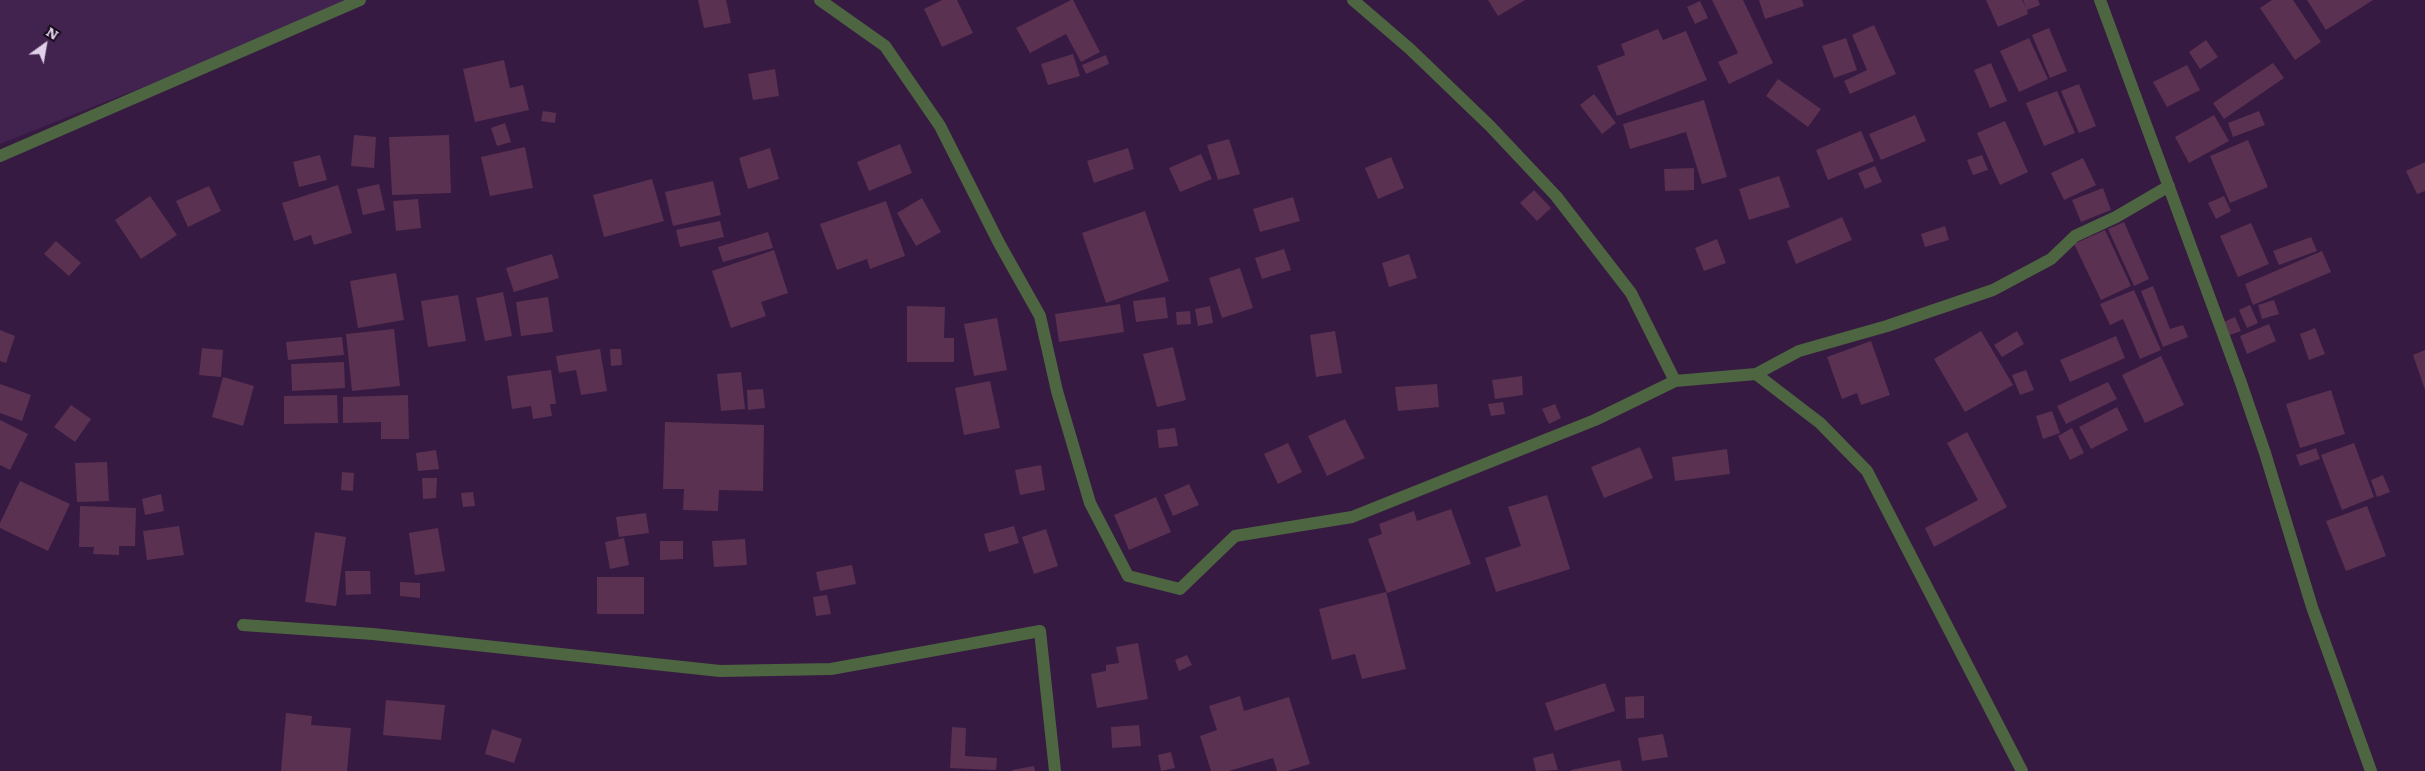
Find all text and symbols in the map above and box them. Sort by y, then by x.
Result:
north arrow [20,20,70,70]
text: N [43,21,63,44]

